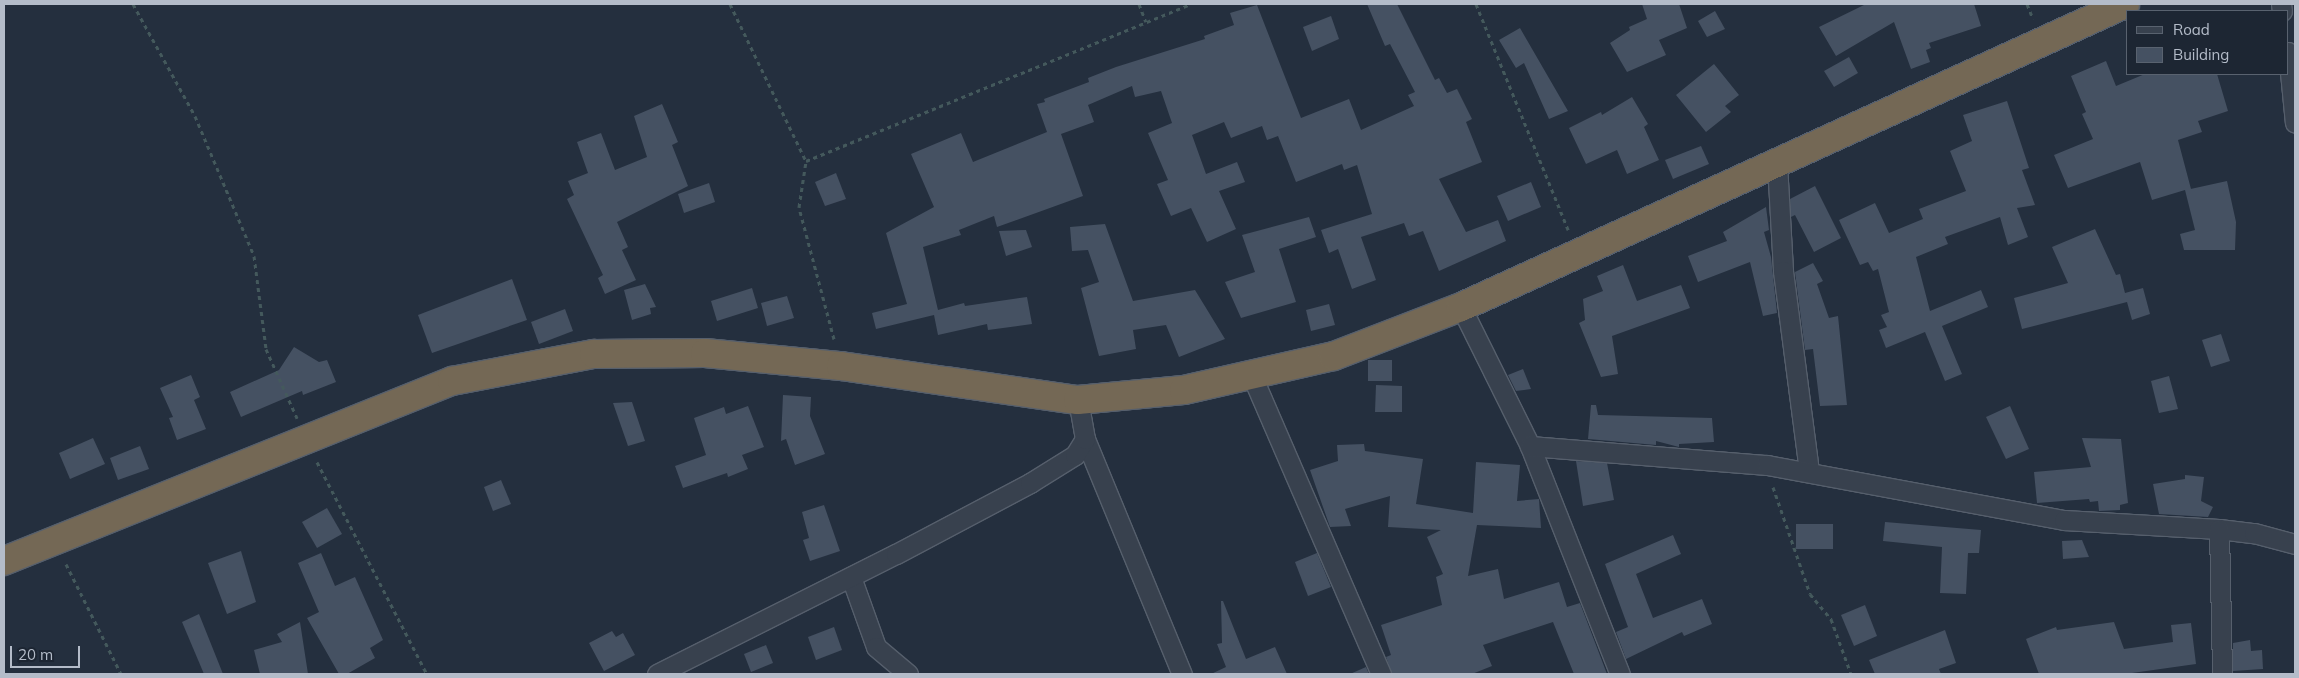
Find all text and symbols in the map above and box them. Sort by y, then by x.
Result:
legend [2126,10,2289,75]
text: Road [2173,20,2210,39]
text: Building [2173,45,2229,64]
scale bar [12,636,82,668]
text: 20 m [18,645,53,664]

